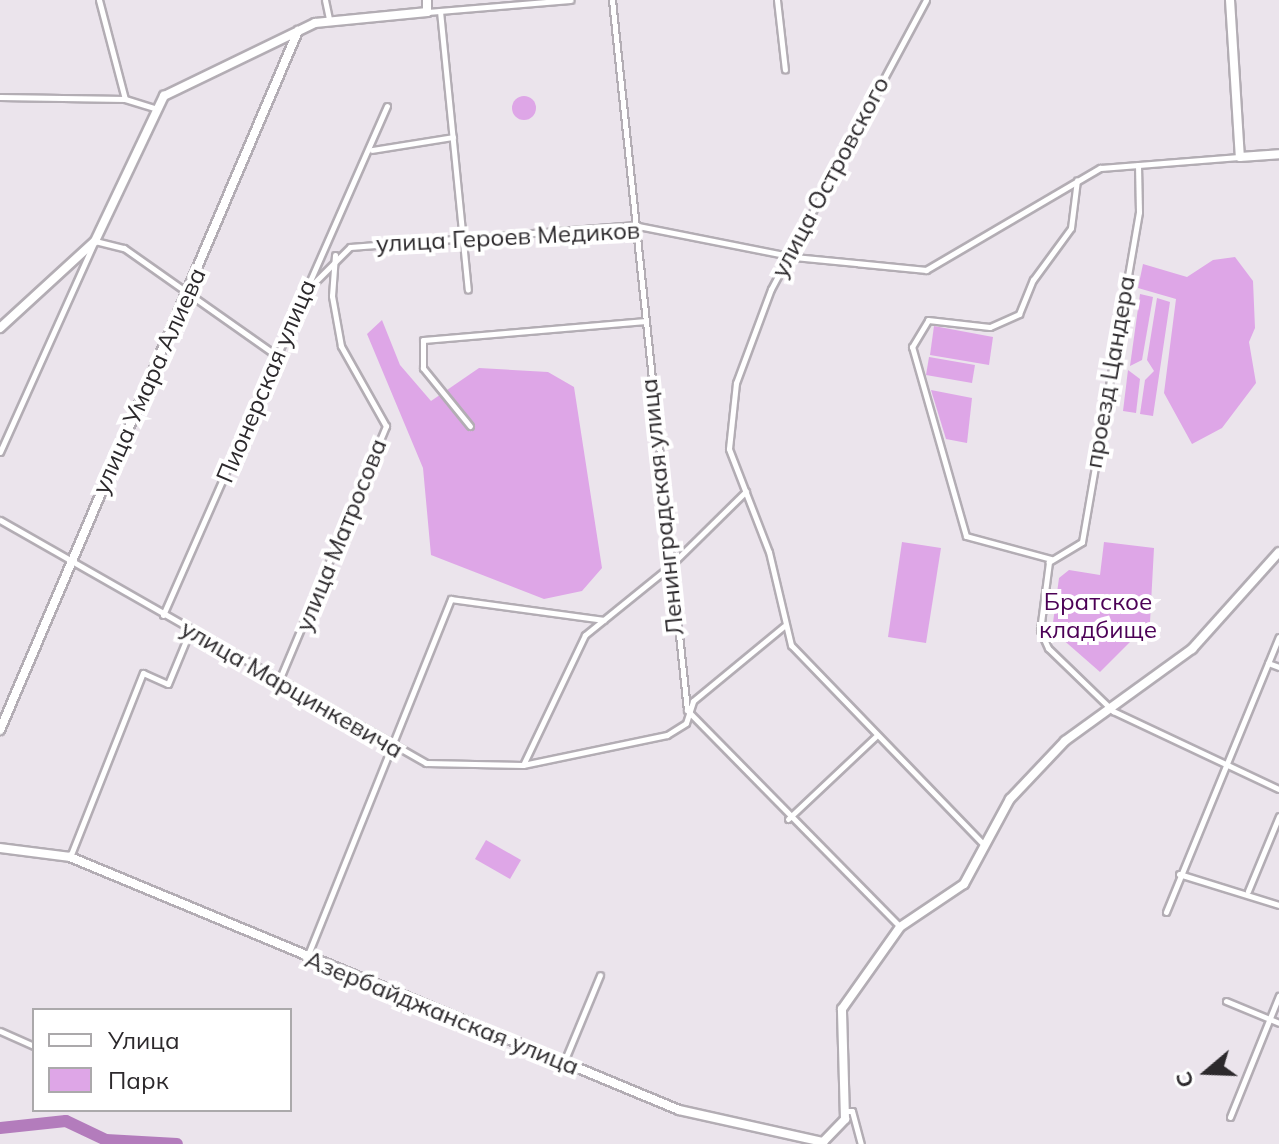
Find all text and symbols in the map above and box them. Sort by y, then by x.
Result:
street label: улица Островского [765,72,895,282]
street label: улица Героев Медиков [375,216,641,258]
street label: улица Умара Алиева [86,263,212,499]
street label: проезд Цандера [1079,274,1141,470]
street label: Пионерская улица [210,275,322,487]
street label: Ленинградская улица [634,377,690,637]
street label: улица Матросова [289,435,393,635]
park label: Братское кладбище [1039,588,1157,644]
street label: улица Марцинкевича [176,614,408,764]
street label: Азербайджанская улица [301,945,583,1081]
legend [32,1008,292,1112]
text: Улица [108,1025,180,1055]
north arrow [1167,1032,1247,1112]
text: Парк [108,1065,169,1095]
text: С [1169,1068,1200,1092]

